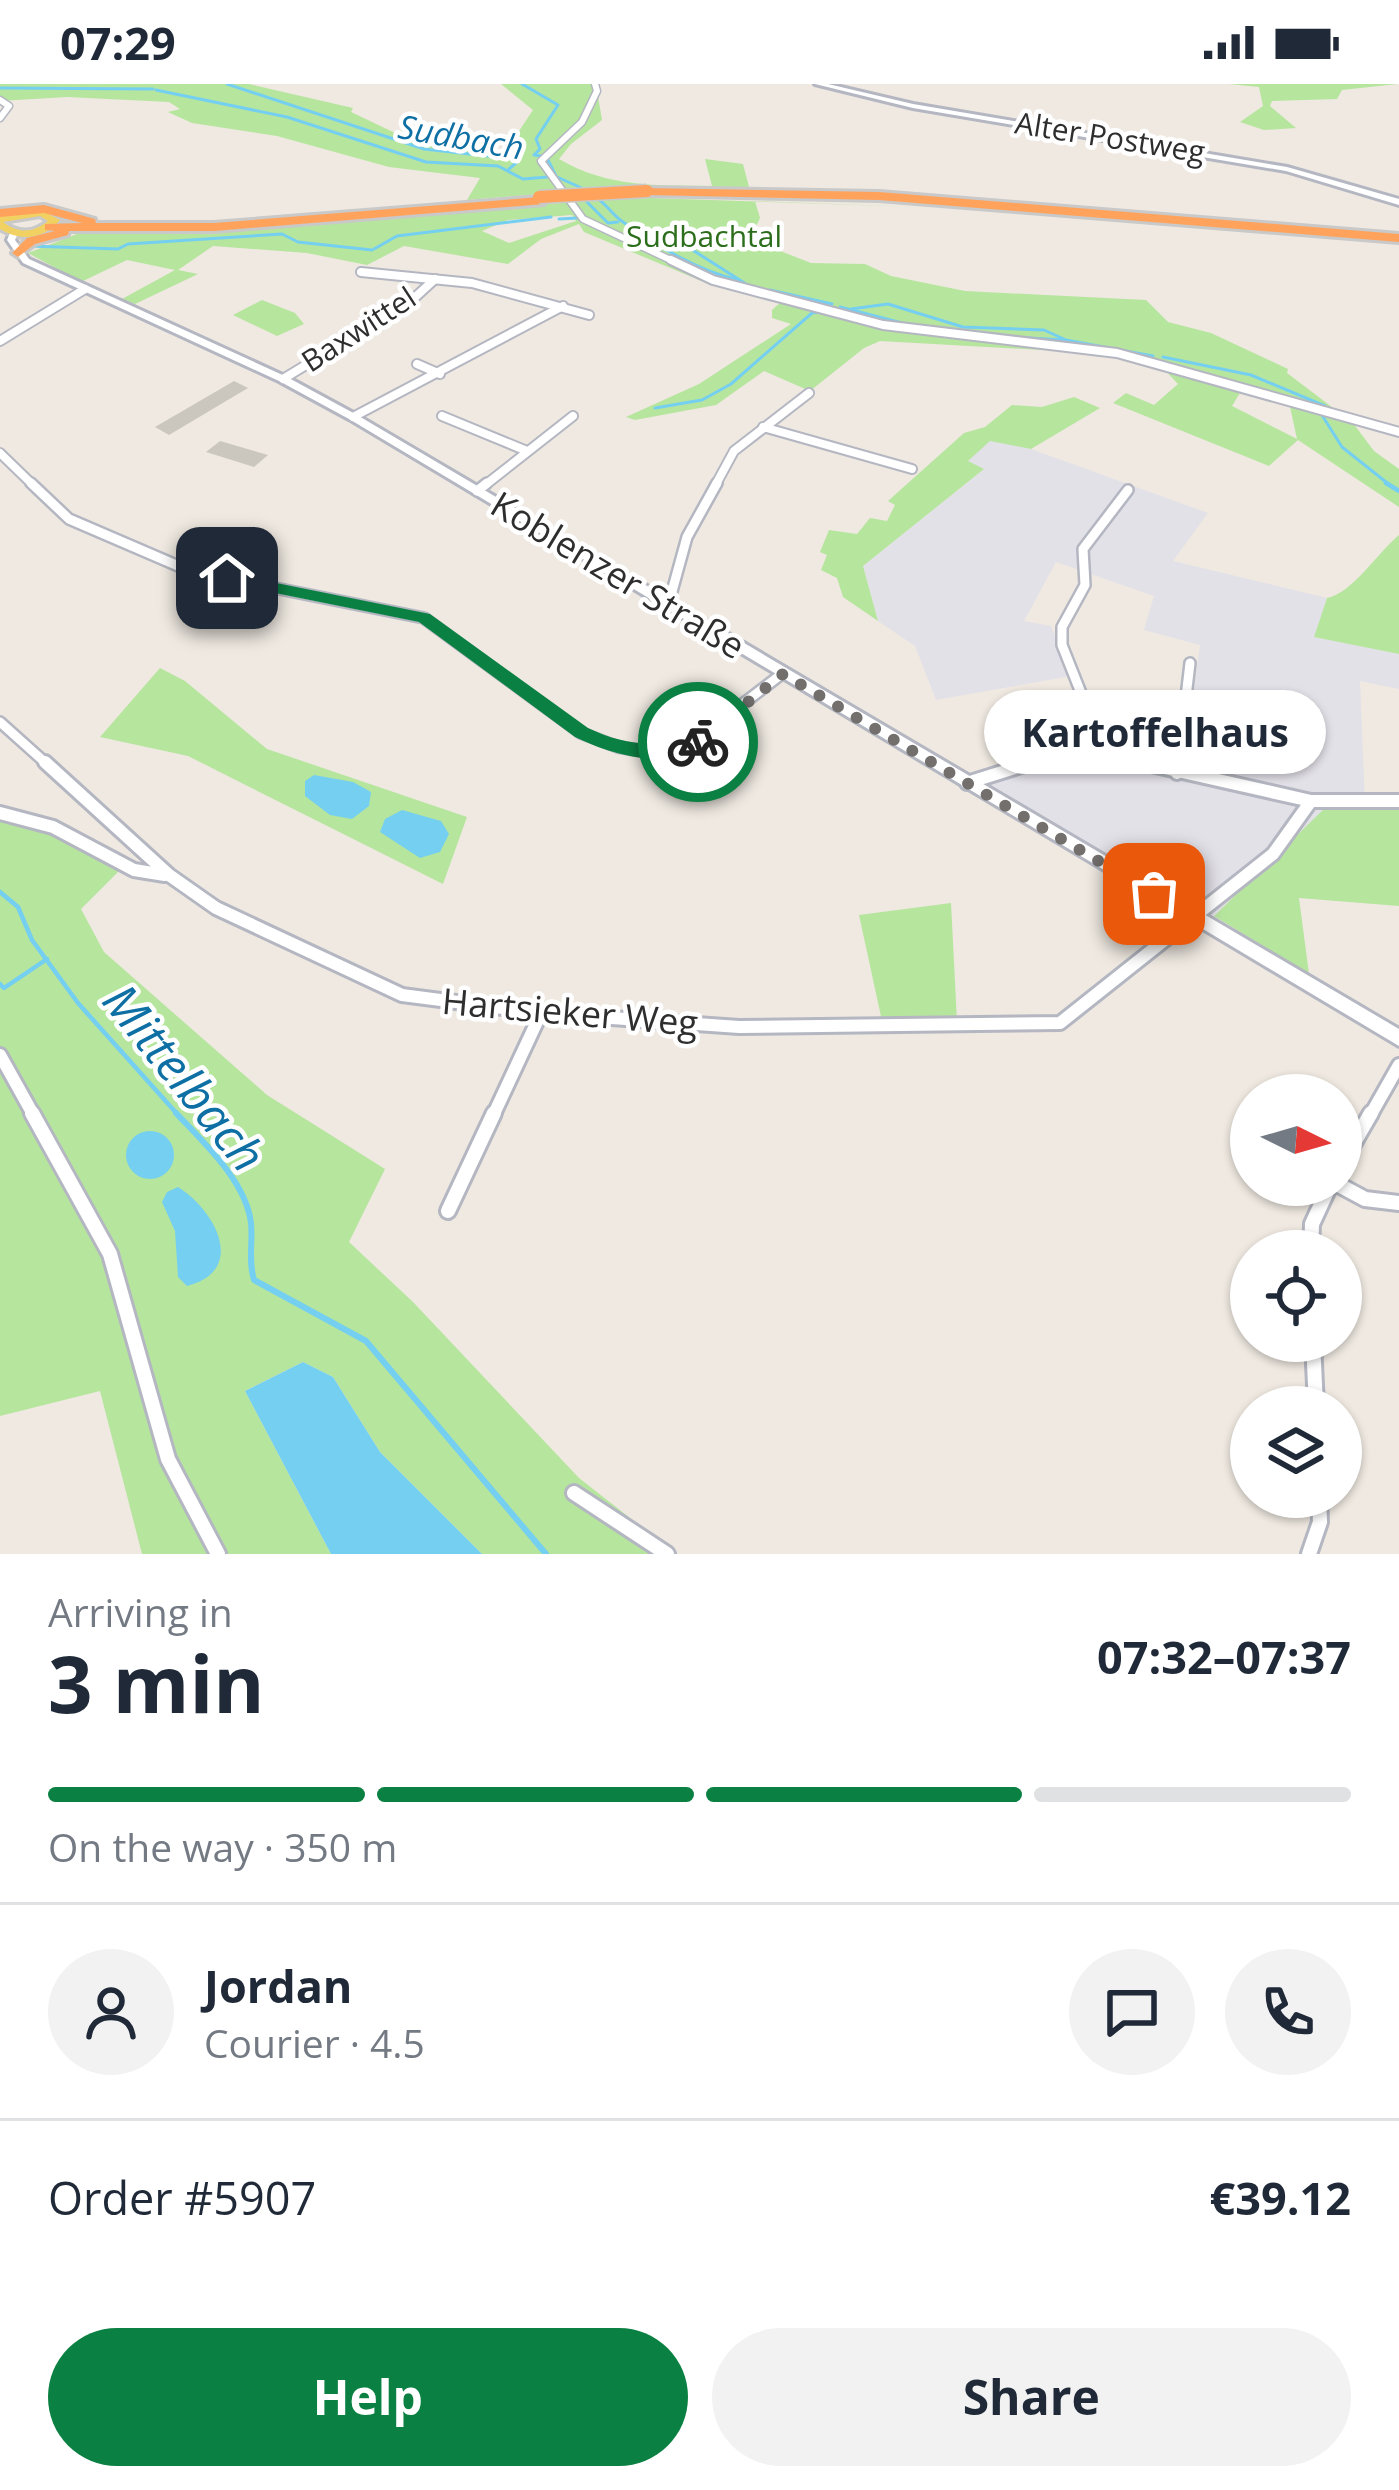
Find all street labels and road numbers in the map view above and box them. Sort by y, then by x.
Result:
street label: Alter Postweg [1012,101,1208,172]
street label: Baxwittel [293,277,423,381]
street label: Koblenzer Straße [482,479,754,670]
street label: Hartsieker Weg [440,976,700,1047]

